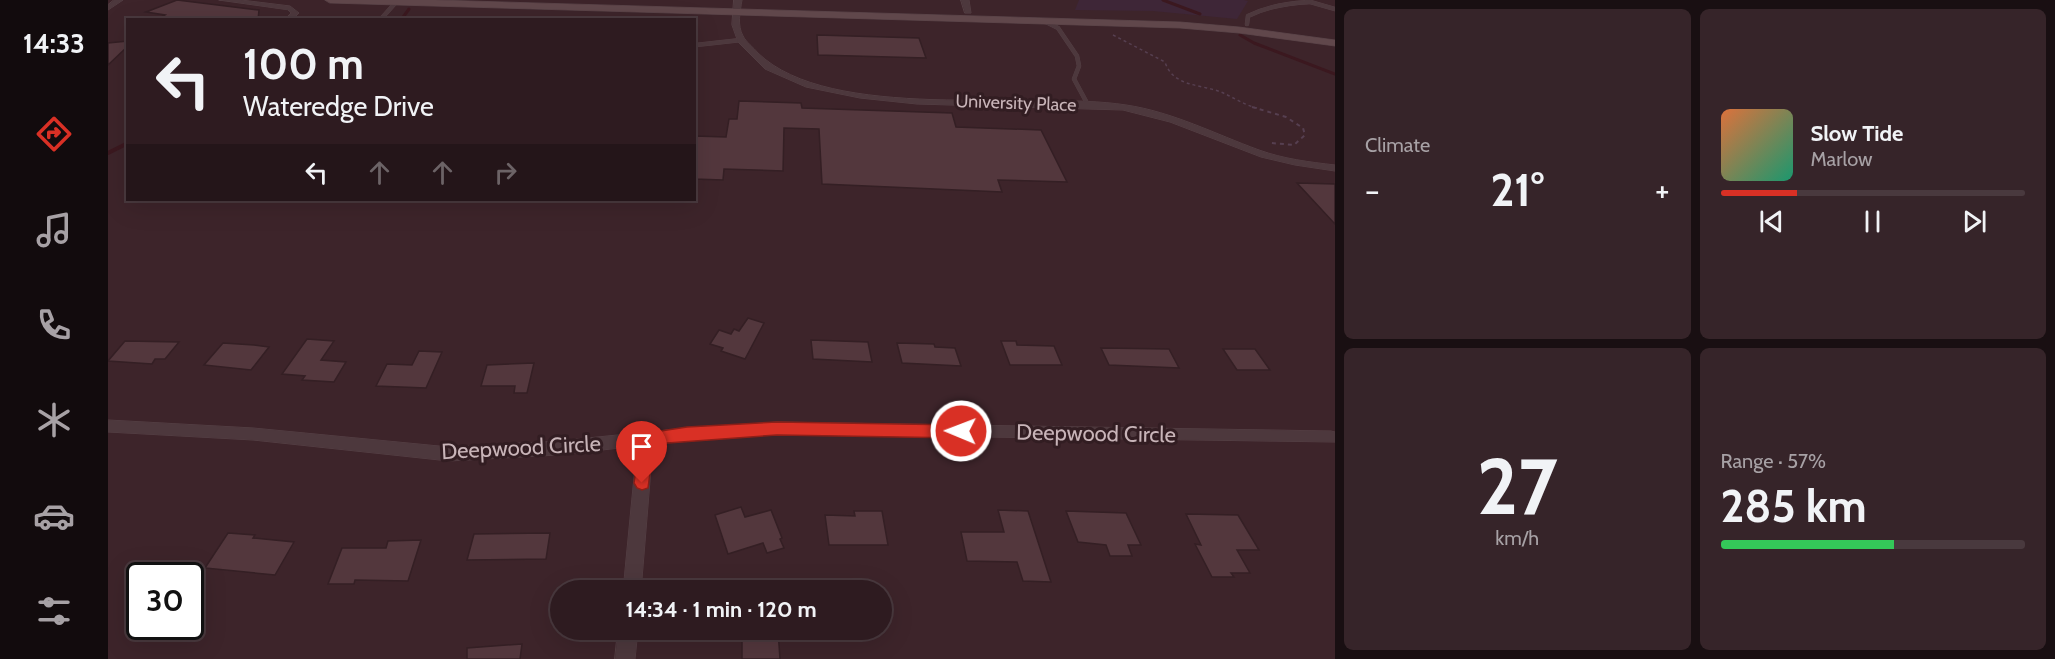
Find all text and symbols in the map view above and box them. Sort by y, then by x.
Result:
text: 14:33 [23,27,85,60]
text: 100 m [243,38,364,90]
icon: left [144,42,222,120]
text: Wateredge Drive [243,90,434,123]
street label: University Place [955,90,1077,116]
icon: directions [33,113,75,155]
text: Slow Tide [1811,120,1903,147]
text: Climate [1365,133,1430,157]
text: Marlow [1811,147,1873,171]
icon: left [300,156,333,189]
icon: ahead [363,156,396,189]
icon: ahead [426,156,459,189]
icon: right [489,156,522,189]
text: 21° [1491,163,1544,217]
text: − [1365,170,1380,210]
text: + [1655,170,1669,210]
icon: previous [1755,205,1788,238]
icon: pause [1856,205,1889,238]
icon: next [1958,205,1991,238]
icon: music [33,209,75,251]
icon: phone [33,304,75,346]
icon: climate [33,399,75,441]
position arrow [929,399,993,463]
street label: Deepwood Circle [1016,419,1176,448]
pin [616,421,667,483]
street label: Deepwood Circle [441,430,601,465]
icon: arrive [625,430,658,463]
text: 27 [1477,439,1558,534]
text: Range · 57% [1721,449,1826,473]
text: 285 km [1721,479,1867,533]
icon: car [33,495,75,537]
text: km/h [1495,526,1539,550]
speed limit sign: 30 [126,562,204,640]
icon: filters [33,590,75,632]
text: 14:34 · 1 min · 120 m [625,596,817,623]

